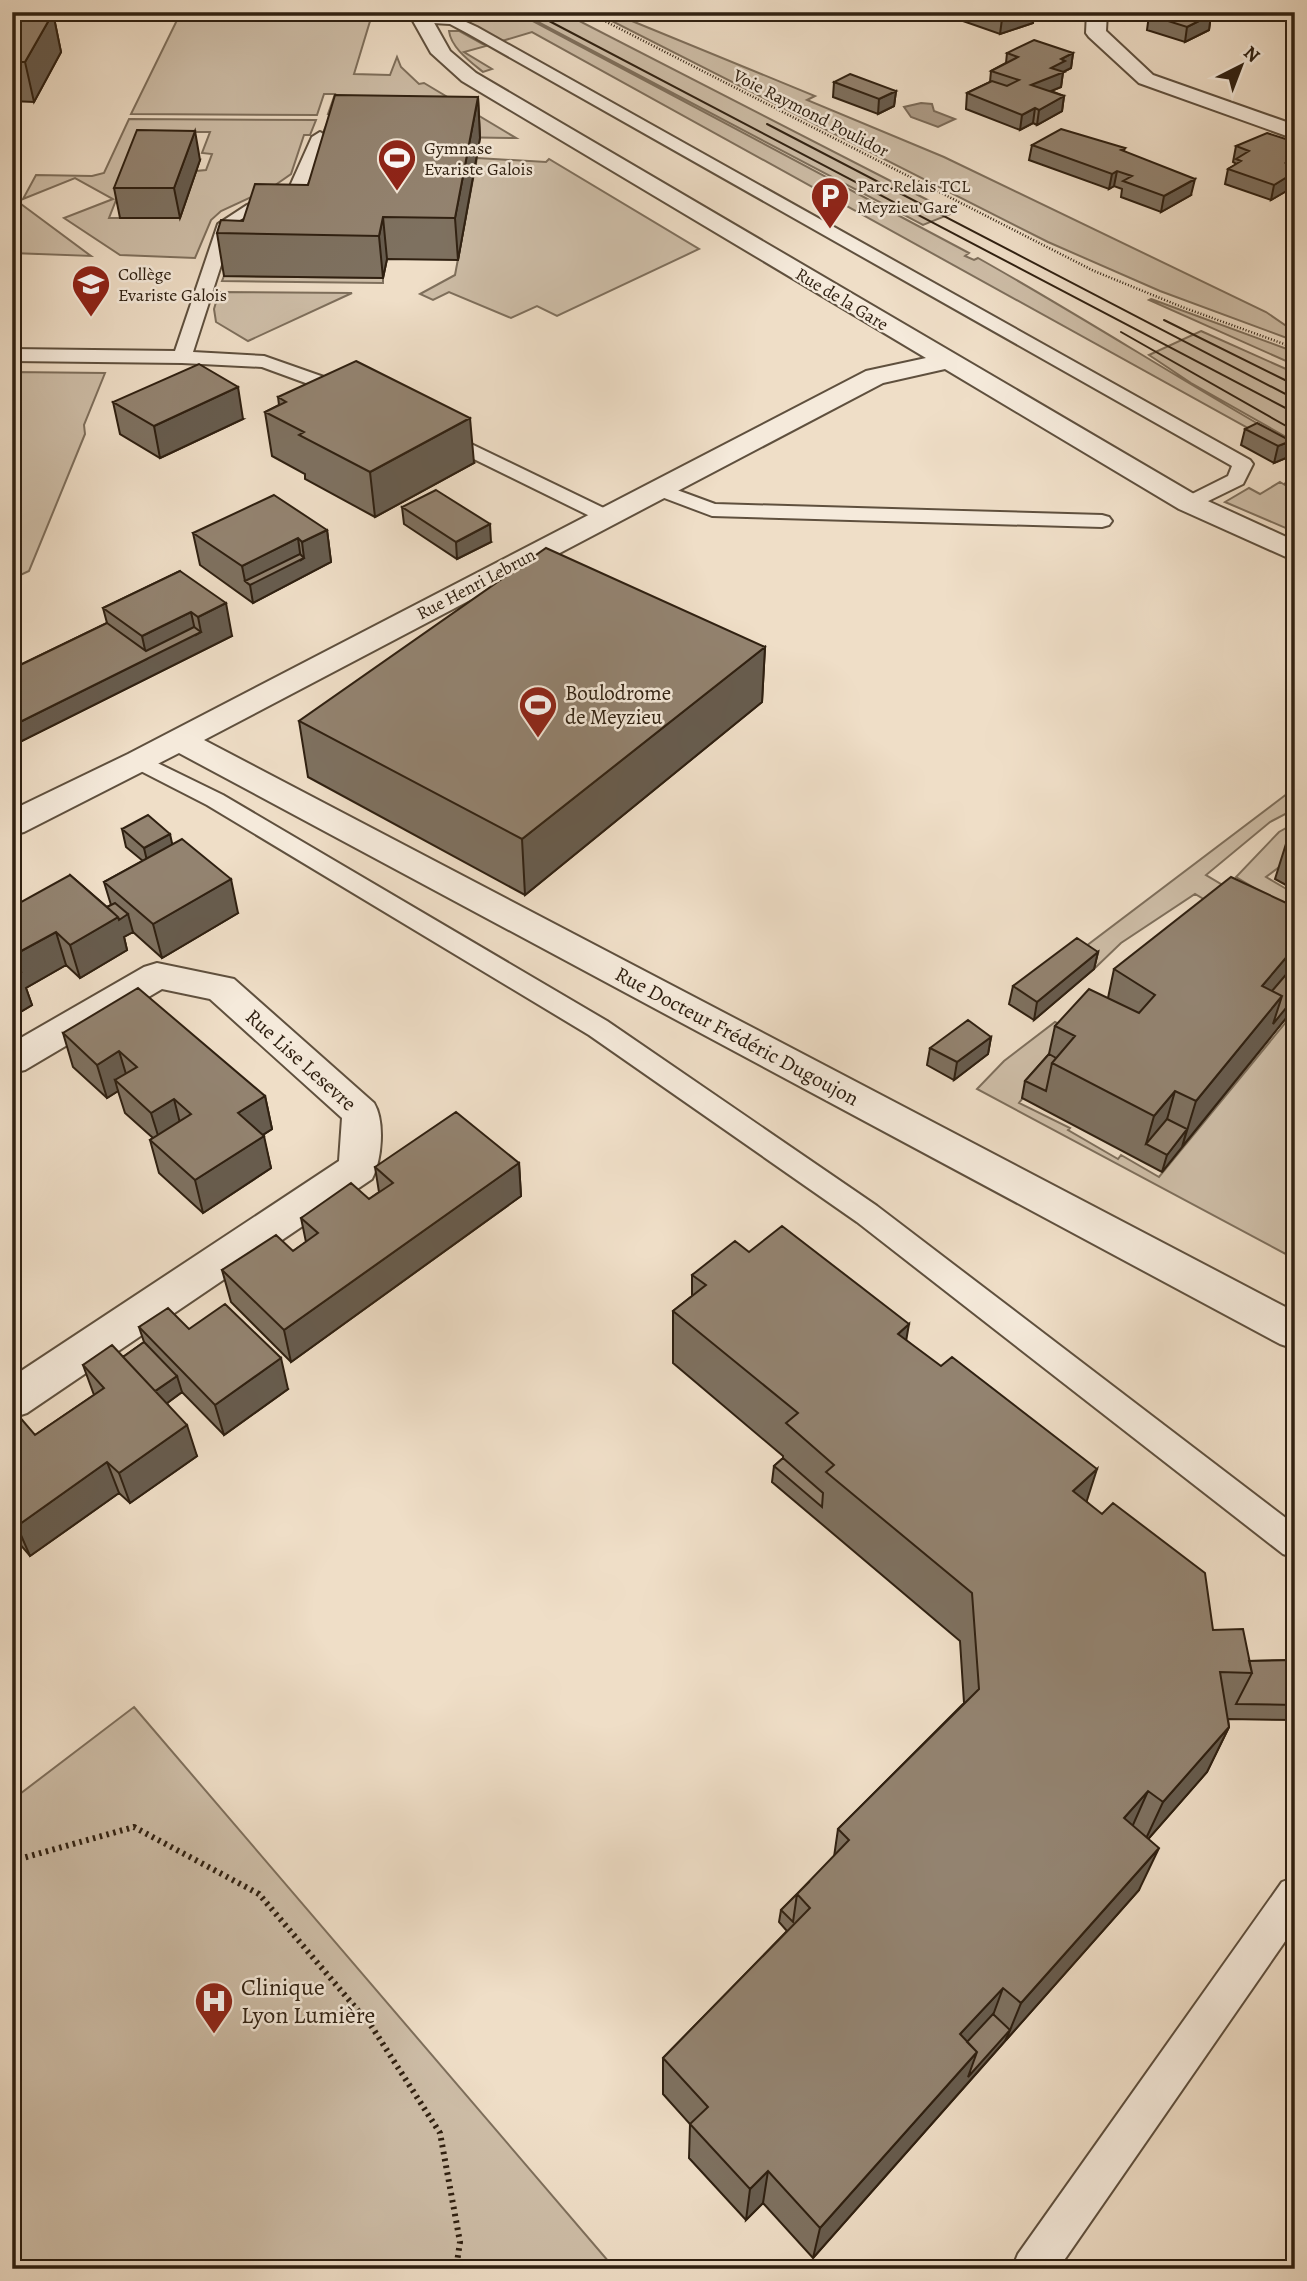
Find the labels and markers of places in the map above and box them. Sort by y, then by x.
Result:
place label: Gymnase Evariste Galois [424,136,533,181]
sports icon: Gymnase Evariste Galois [376,137,418,192]
place label: Parc Relais TCL Meyzieu Gare [857,174,971,219]
parking icon: Parc Relais TCL Meyzieu Gare [809,175,851,230]
place label: Collège Evariste Galois [118,262,227,307]
school or university icon: Collège Evariste Galois [70,263,112,318]
place label: Boulodrome de Meyzieu [565,679,671,731]
sports icon: Boulodrome de Meyzieu [517,684,559,739]
place label: Clinique Lyon Lumière [241,1971,375,2031]
hospital icon: Clinique Lyon Lumière [193,1980,235,2035]

